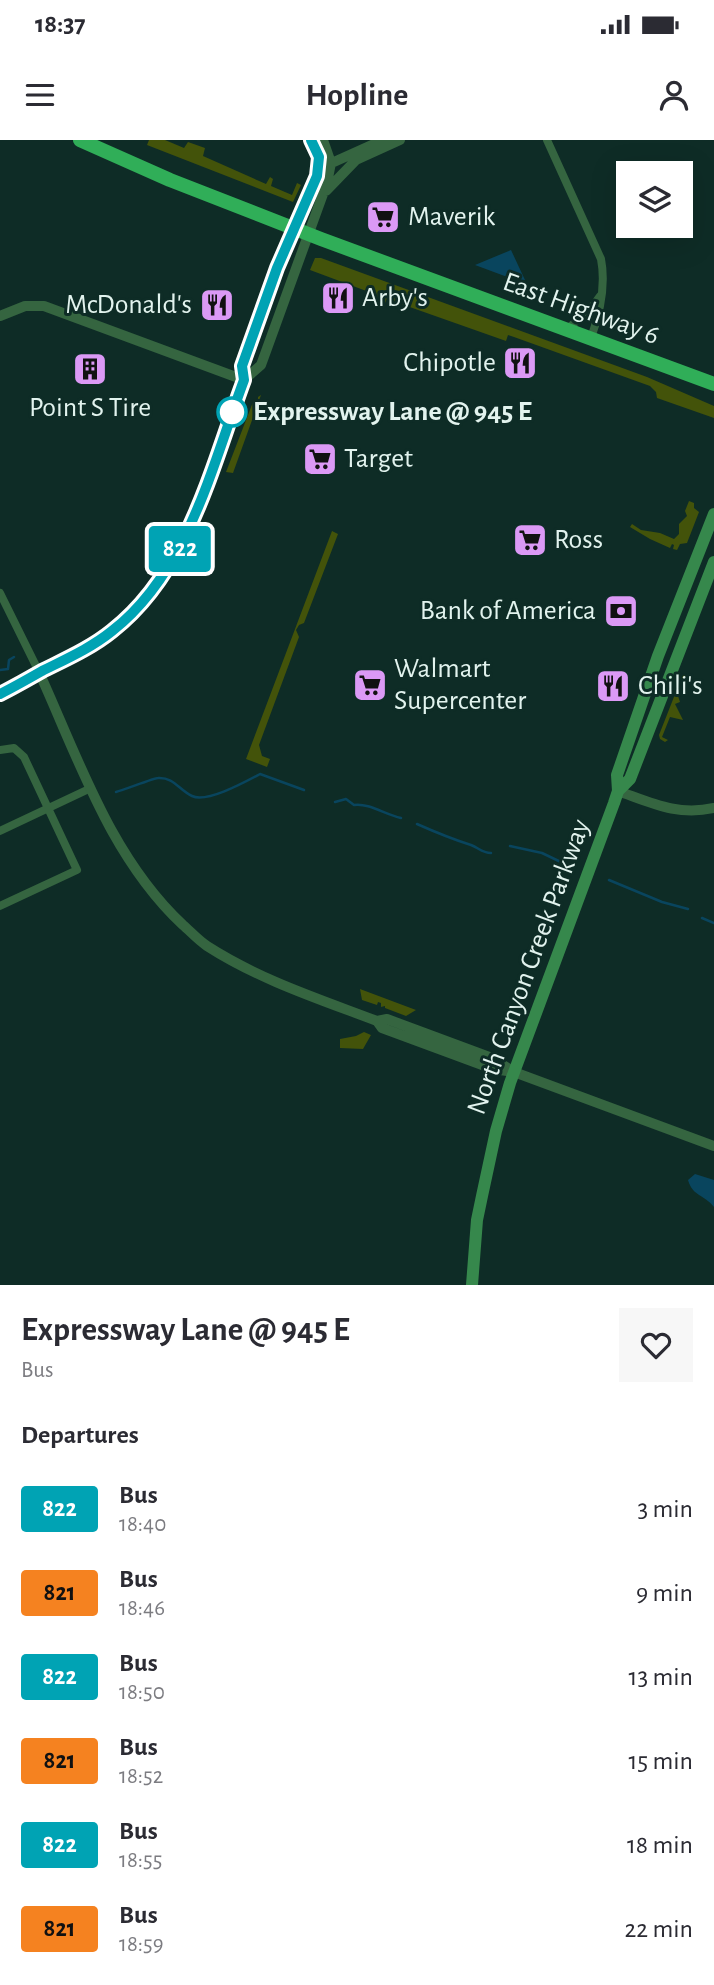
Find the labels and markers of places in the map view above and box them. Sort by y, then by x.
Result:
supermarket icon: Maverik [364,198,402,236]
place label: Maverik [408,203,496,231]
restaurant icon: Arby's [319,279,357,317]
place label: Arby's [362,284,428,312]
restaurant icon: McDonald's [198,286,236,324]
place label: McDonald's [65,291,192,319]
restaurant icon: Chipotle [501,344,539,382]
place label: Chipotle [403,349,496,377]
building icon: Point S Tire [71,350,109,388]
place label: Point S Tire [29,394,151,422]
marker: Expressway Lane @ 945 E [217,397,247,427]
place label: Expressway Lane @ 945 E [253,398,532,426]
supermarket icon: Target [301,440,339,478]
place label: Target [344,445,413,473]
supermarket icon: Ross [511,521,549,559]
place label: Ross [554,526,603,554]
bank icon: Bank of America [602,592,640,630]
place label: Bank of America [420,597,596,625]
place label: Walmart Supercenter [394,655,526,715]
supermarket icon: Walmart Supercenter [351,666,389,704]
restaurant icon: Chili's [594,667,632,705]
place label: Chili's [638,672,703,700]

